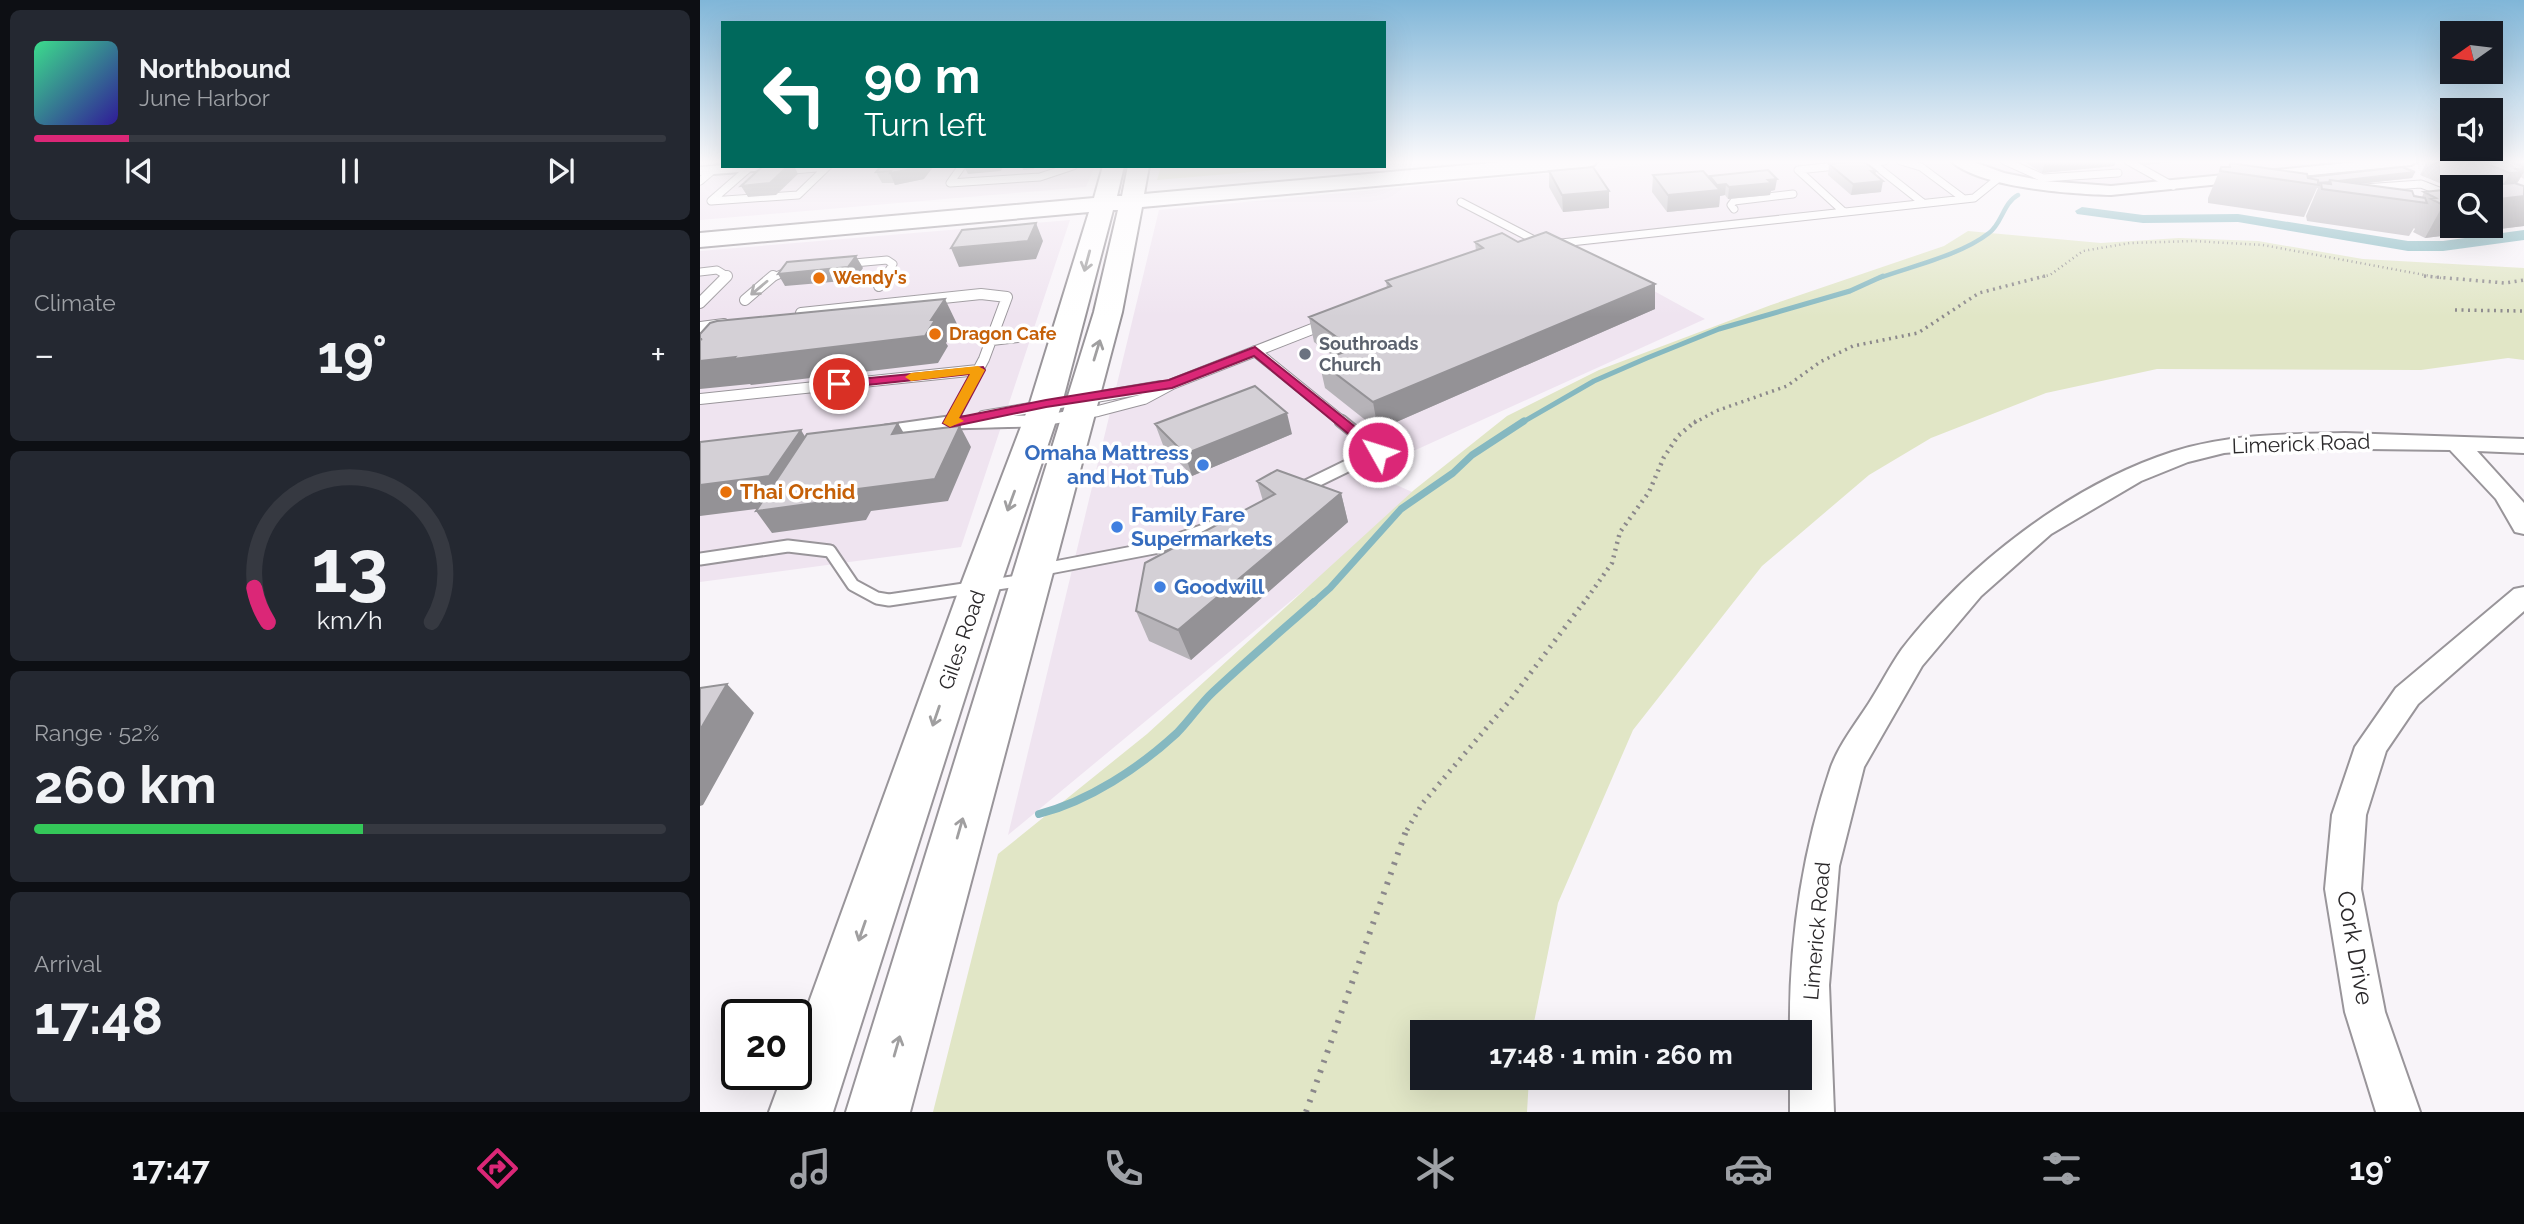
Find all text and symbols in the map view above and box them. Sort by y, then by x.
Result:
north arrow [2440,21,2502,84]
map controls [2440,21,2503,238]
text: 90 m [864,47,980,104]
icon: left [749,49,840,140]
text: Northbound [139,54,291,84]
text: June Harbor [139,84,270,111]
button: sound [2440,98,2503,161]
text: Turn left [864,106,986,143]
icon: previous [120,152,158,190]
icon: pause [331,152,369,190]
icon: next [542,152,580,190]
button: search [2440,175,2503,238]
one-way arrow [1080,249,1093,272]
place label: Wendy's [833,267,907,288]
marker: Wendy's [811,270,827,286]
one-way arrow [751,280,769,295]
text: Climate [34,289,116,316]
place label: Dragon Cafe [949,323,1057,344]
text: 19° [318,324,387,385]
marker: Dragon Cafe [927,326,943,342]
text: − [34,332,54,377]
text: + [650,332,666,377]
place label: Southroads Church [1319,333,1419,375]
one-way arrow [1091,339,1104,361]
marker: Southroads Church [1297,346,1313,362]
pin [809,354,869,414]
icon: arrive [820,365,858,403]
position arrow [1341,415,1415,489]
street label: Limerick Road [2231,429,2371,458]
place label: Omaha Mattress and Hot Tub [1024,440,1189,489]
marker: Omaha Mattress and Hot Tub [1195,457,1211,473]
place label: Thai Orchid [740,479,855,504]
marker: Thai Orchid [718,484,734,500]
one-way arrow [1004,489,1016,511]
place label: Family Fare Supermarkets [1131,502,1273,551]
marker: Family Fare Supermarkets [1109,519,1125,535]
text: 13 [312,524,388,609]
place label: Goodwill [1174,574,1265,599]
marker: Goodwill [1152,579,1168,595]
street label: Giles Road [933,587,990,693]
text: km/h [317,605,383,635]
one-way arrow [929,704,941,726]
text: Range · 52% [34,719,160,746]
text: 260 km [34,754,217,815]
one-way arrow [954,817,967,840]
street label: Limerick Road [1798,861,1835,1001]
street label: Cork Drive [2331,889,2380,1007]
one-way arrow [855,919,867,941]
text: Arrival [34,950,101,977]
text: 17:48 [34,985,163,1046]
speed limit sign: 20 [721,999,812,1090]
one-way arrow [891,1036,904,1058]
text: 17:48 · 1 min · 260 m [1489,1040,1733,1070]
icon: directions [473,1144,522,1193]
icon: music [786,1144,835,1193]
icon: phone [1099,1144,1148,1193]
icon: climate [1411,1144,1460,1193]
icon: car [1724,1144,1773,1193]
icon: filters [2037,1144,2086,1193]
text: 17:47 [132,1150,210,1187]
text: 19° [2349,1150,2392,1187]

